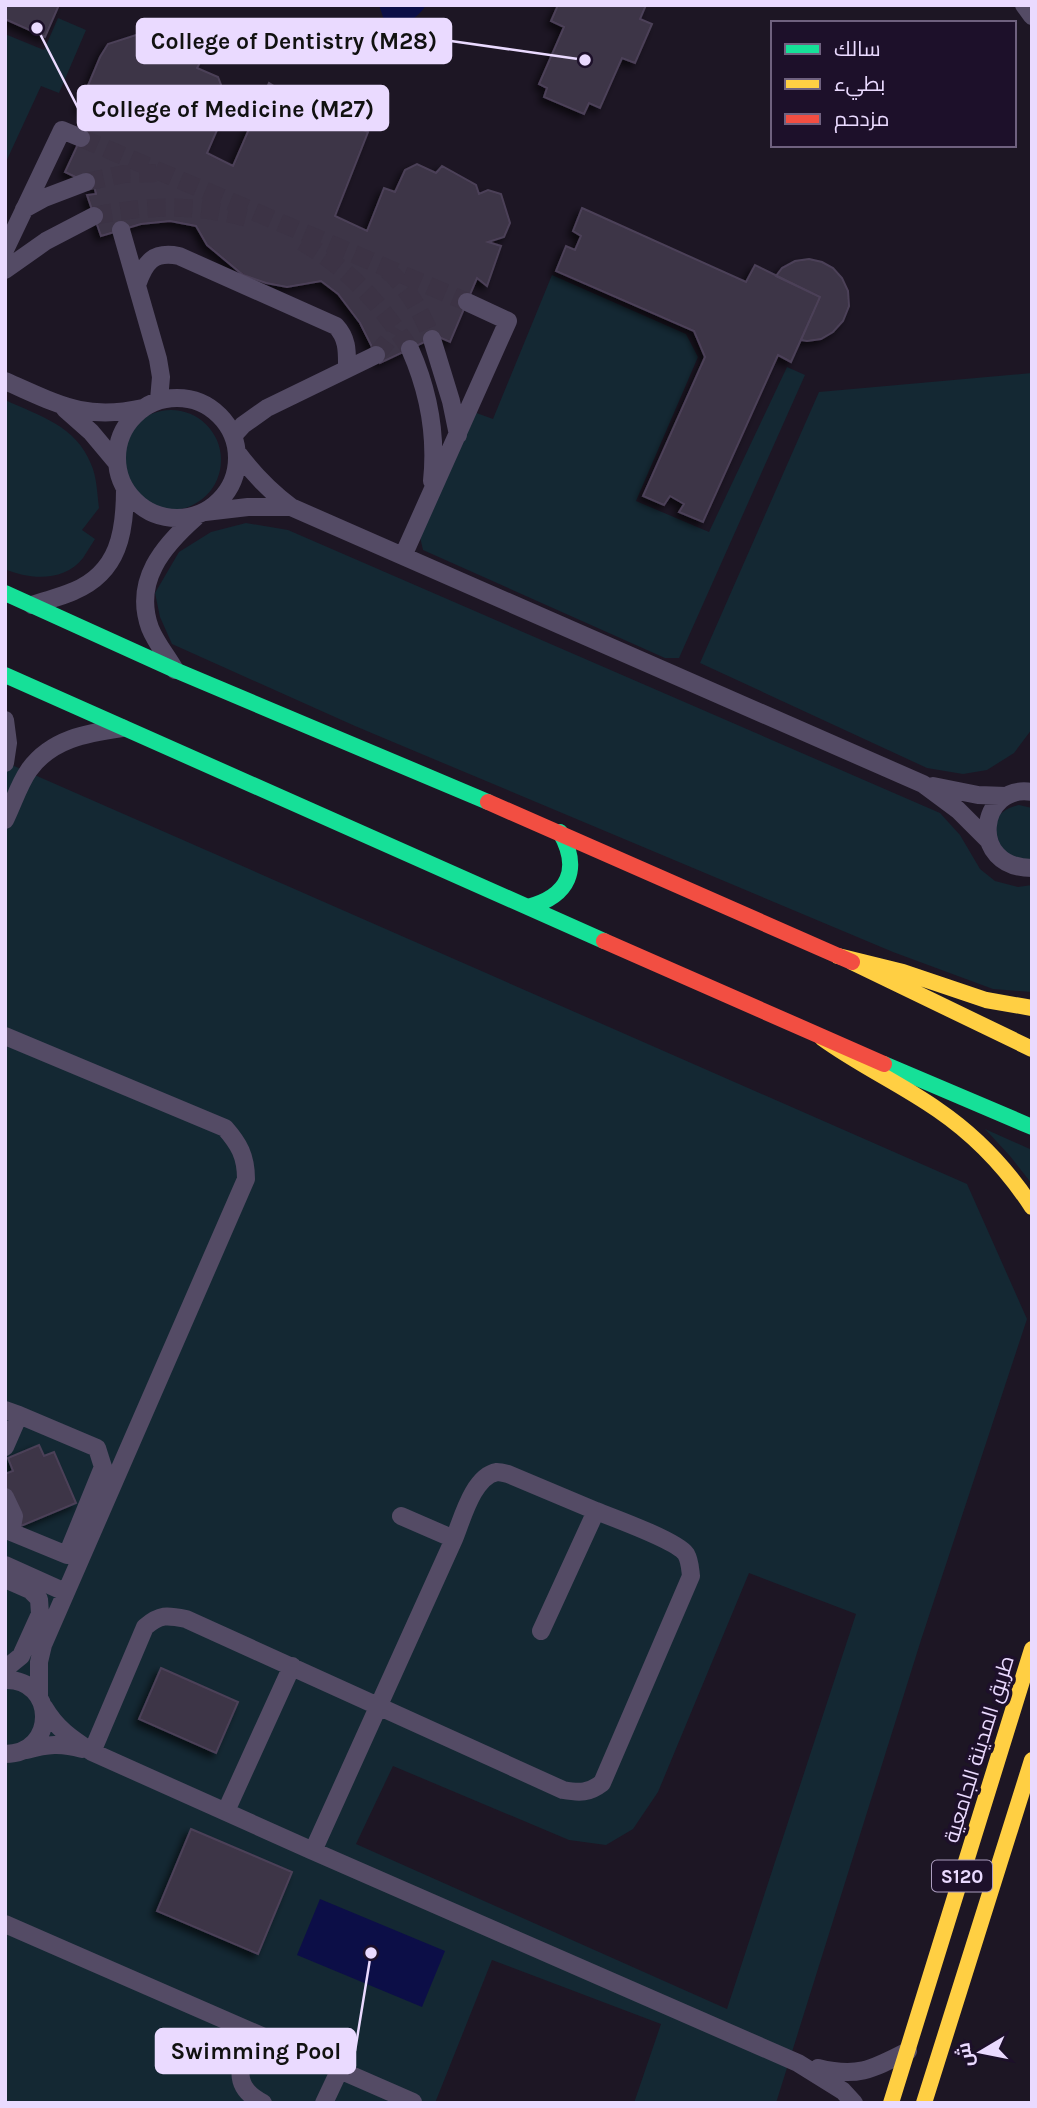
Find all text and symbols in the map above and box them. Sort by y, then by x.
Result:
callout: College of Dentistry (M28) [137,19,451,63]
legend [771,21,1016,147]
text: College of Dentistry (M28) [151,28,437,55]
text: سالك [834,37,881,61]
text: بطيء [834,72,885,100]
callout: College of Medicine (M27) [78,86,388,130]
text: College of Medicine (M27) [92,96,374,123]
text: مزدحم [834,107,889,133]
street label: طريق المدينة الجامعية [939,1653,1020,1846]
road number: S120 [932,1860,992,1892]
north arrow [946,2017,1016,2087]
callout: Swimming Pool [156,2029,355,2073]
text: Swimming Pool [171,2038,341,2065]
text: ش [952,2041,978,2069]

